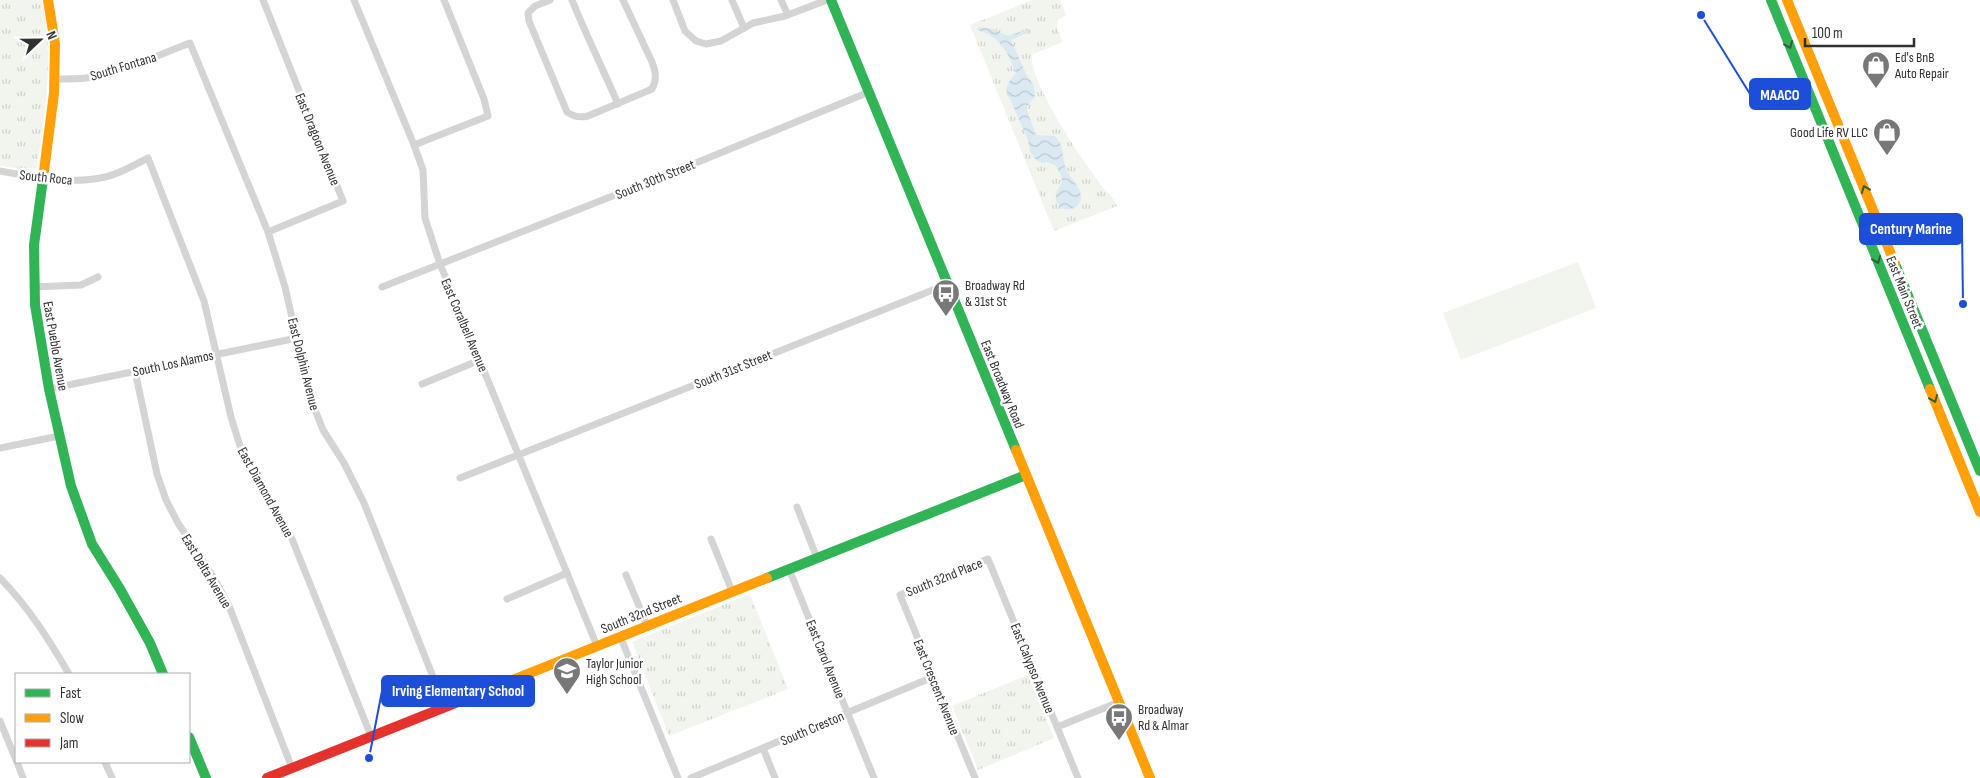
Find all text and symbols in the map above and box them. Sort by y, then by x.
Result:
north arrow [15,15,65,65]
scale bar [1805,15,1914,47]
text: 100 m [1812,24,1843,43]
text: N [42,29,61,42]
one-way arrow [1783,40,1793,49]
street label: South Fontana [88,48,158,85]
place label: Ed's BnB Auto Repair [1894,49,1949,82]
shop icon: Ed's BnB Auto Repair [1861,50,1891,89]
callout: MAACO [1750,79,1810,109]
text: MAACO [1760,86,1800,105]
street label: East Dragoon Avenue [291,91,344,188]
shop icon: Good Life RV LLC [1872,117,1902,156]
place label: Good Life RV LLC [1790,124,1868,141]
street label: South 30th Street [613,156,697,203]
street label: South Roca [19,166,73,189]
one-way arrow [1860,185,1871,194]
callout: Century Marine [1860,214,1962,244]
text: Century Marine [1870,220,1952,239]
street label: East Main Street [1882,254,1927,331]
one-way arrow [1871,255,1882,264]
street label: East Coralbell Avenue [437,276,492,374]
place label: Broadway Rd & 31st St [965,277,1025,310]
bus stop icon: Broadway Rd & 31st St [931,278,961,317]
street label: East Pueblo Avenue [39,300,72,392]
street label: East Dolphin Avenue [284,316,323,412]
street label: East Broadway Road [977,338,1028,431]
street label: South 31st Street [692,346,774,393]
street label: South Los Alamos [131,347,215,380]
one-way arrow [1928,394,1938,403]
street label: East Diamond Avenue [234,444,297,540]
street label: East Delta Avenue [178,531,235,611]
street label: South 32nd Place [903,554,985,600]
street label: South 32nd Street [598,590,684,637]
street label: East Carol Avenue [802,617,849,701]
street label: East Calypso Avenue [1007,621,1058,716]
street label: East Crescent Avenue [910,637,963,737]
place label: Taylor Junior High School [586,655,643,688]
school or university icon: Taylor Junior High School [552,656,582,695]
legend [15,673,190,763]
callout: Irving Elementary School [382,676,534,706]
text: Irving Elementary School [392,682,524,701]
text: Fast [60,684,82,703]
place label: Broadway Rd & Almar [1138,701,1189,734]
bus stop icon: Broadway Rd & Almar [1104,702,1134,741]
street label: South Creston [778,707,846,749]
text: Slow [60,709,84,728]
text: Jam [59,734,78,753]

